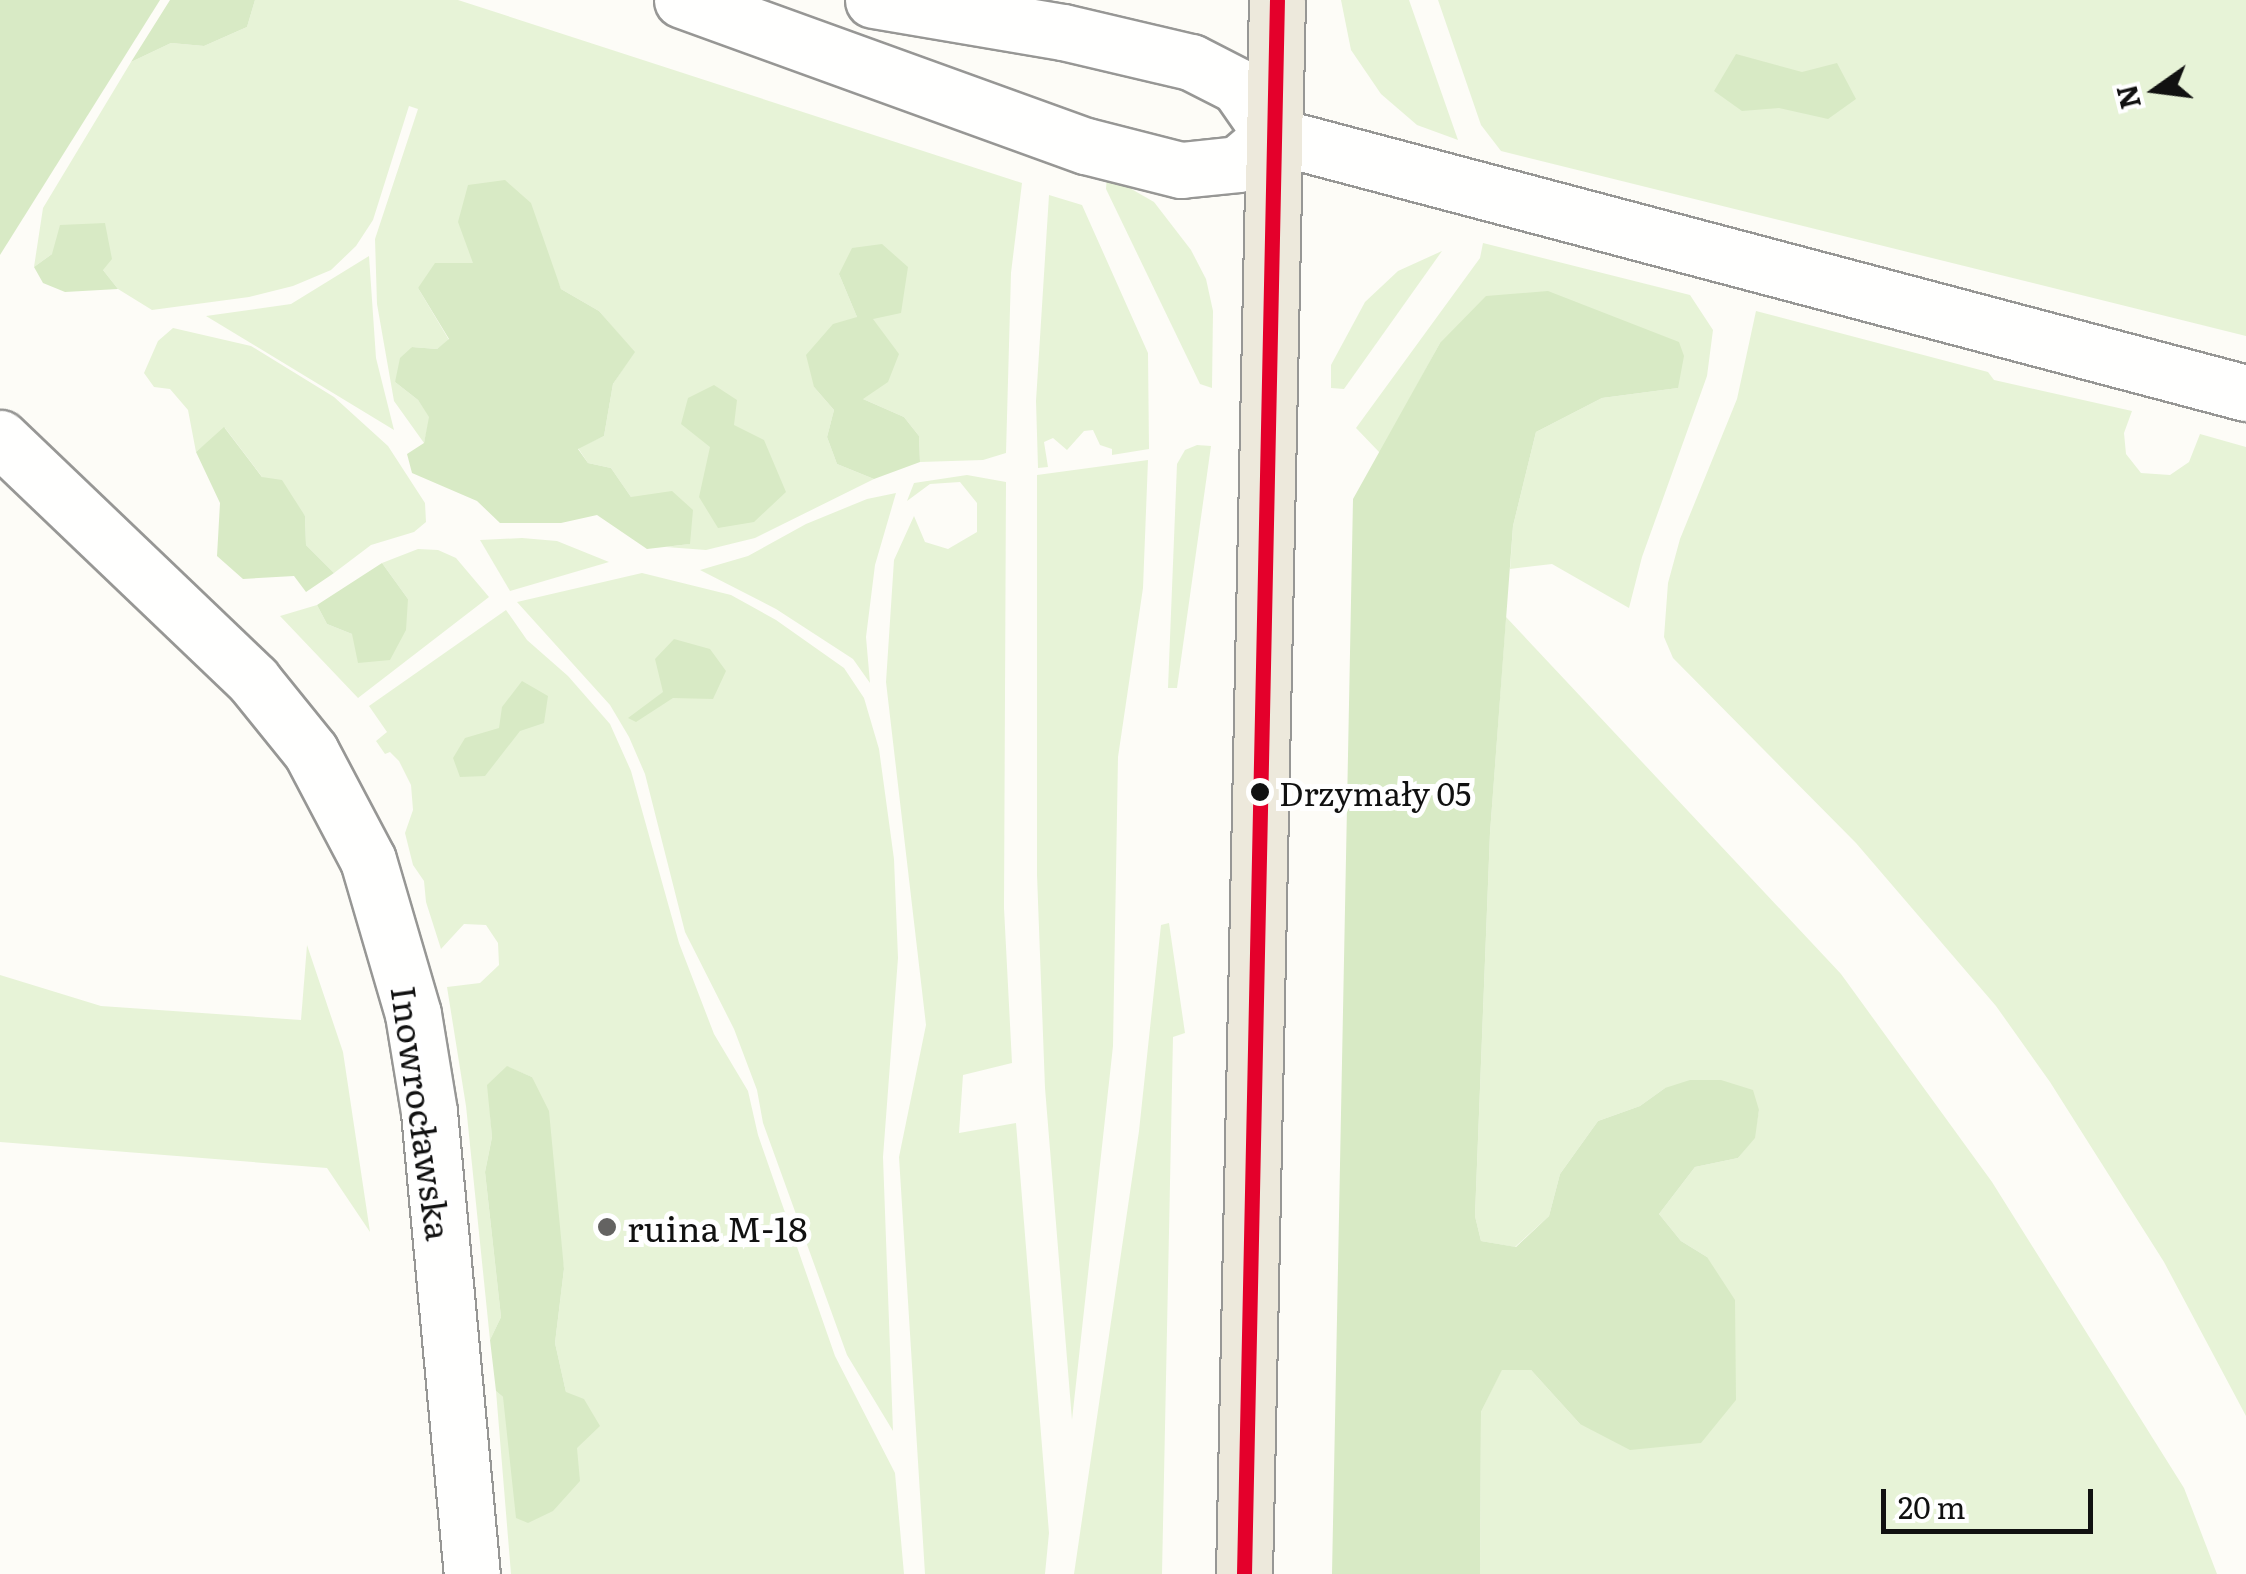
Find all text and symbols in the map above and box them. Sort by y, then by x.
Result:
north arrow [2106,40,2206,140]
text: N [2104,81,2150,114]
place label: Drzymały 05 [1279,773,1471,811]
marker: Drzymały 05 [1250,782,1270,802]
street label: Inowrocławska [384,983,462,1243]
place label: ruina M-18 [627,1206,807,1248]
marker: ruina M-18 [596,1216,618,1238]
scale bar [1886,1469,2098,1531]
text: 20 m [1898,1484,1966,1528]

